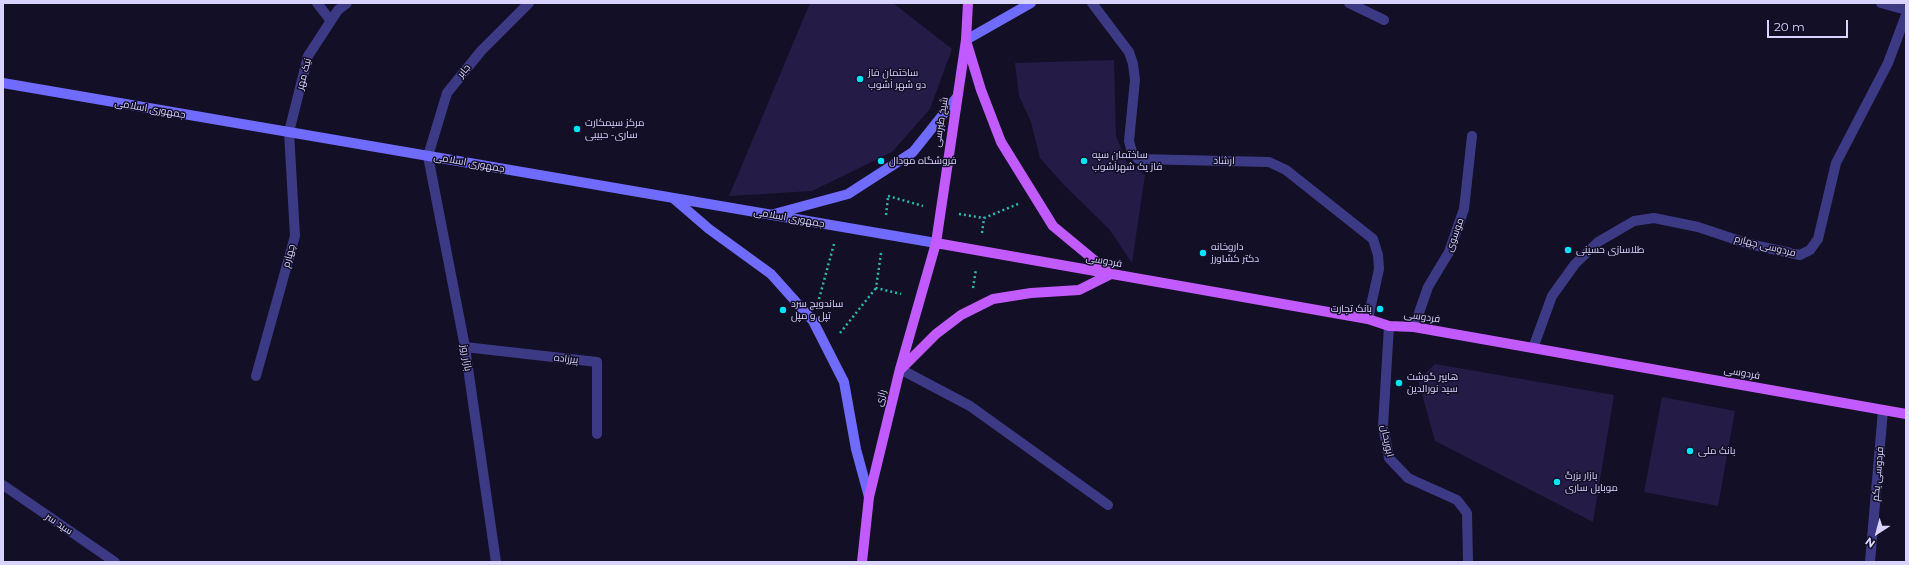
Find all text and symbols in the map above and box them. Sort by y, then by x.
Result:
scale bar [1769,12,1850,38]
text: 20 m [1774,19,1805,34]
street label: نیک مهر [294,57,314,91]
street label: جابر [455,62,473,80]
place label: ساختمان فاز دو شهر آشوب [868,67,926,90]
marker: ساختمان فاز دو شهر آشوب [855,74,865,84]
street label: شیخ طبرسی [931,96,951,148]
street label: جمهوری اسلامی [114,97,186,121]
place label: مرکز سیمکارت ساری- حبیبی [585,117,644,140]
marker: مرکز سیمکارت ساری- حبیبی [572,124,582,134]
place label: ساختمان سپه فاز یک شهرآشوب [1092,149,1162,172]
street label: جمهوری اسلامی [433,151,505,175]
place label: فروشگاه مودال [889,155,957,167]
street label: ارشاد [1213,155,1235,167]
marker: فروشگاه مودال [876,156,886,166]
marker: ساختمان سپه فاز یک شهرآشوب [1079,156,1089,166]
street label: جمهوری اسلامی [753,206,825,230]
street label: موسوی [1443,216,1467,254]
street label: فردوسی چهارم [1733,233,1797,259]
place label: داروخانه دکتر کشاورز [1211,241,1259,264]
street label: چهارم [280,243,298,269]
place label: طلاسازی حسینی [1576,244,1644,256]
marker: طلاسازی حسینی [1563,245,1573,255]
marker: داروخانه دکتر کشاورز [1198,248,1208,258]
street label: فردوسی [1085,252,1123,270]
place label: ساندویچ سرد تپل و مپل [791,298,843,322]
place label: بانک تجارت [1331,303,1372,315]
marker: بانک تجارت [1375,304,1385,314]
marker: ساندویچ سرد تپل و مپل [778,305,788,315]
street label: فردوسی [1403,309,1441,325]
street label: بازار روز [458,344,474,372]
street label: پیرزاده [553,352,579,366]
street label: فردوسی [1723,364,1761,382]
place label: هایپر گوشت سید نورالدین [1407,371,1458,394]
marker: هایپر گوشت سید نورالدین [1394,378,1404,388]
street label: رازی [873,388,889,408]
street label: ابوریحان [1378,424,1396,458]
place label: بانک ملی [1698,445,1735,457]
marker: بانک ملی [1685,446,1695,456]
street label: فردوسی یکم [1870,446,1886,502]
place label: بازار بزرگ موبایل ساری [1565,470,1618,494]
marker: بازار بزرگ موبایل ساری [1552,477,1562,487]
street label: سید سر [43,511,75,537]
north arrow [1857,513,1897,553]
text: N [1862,534,1878,551]

